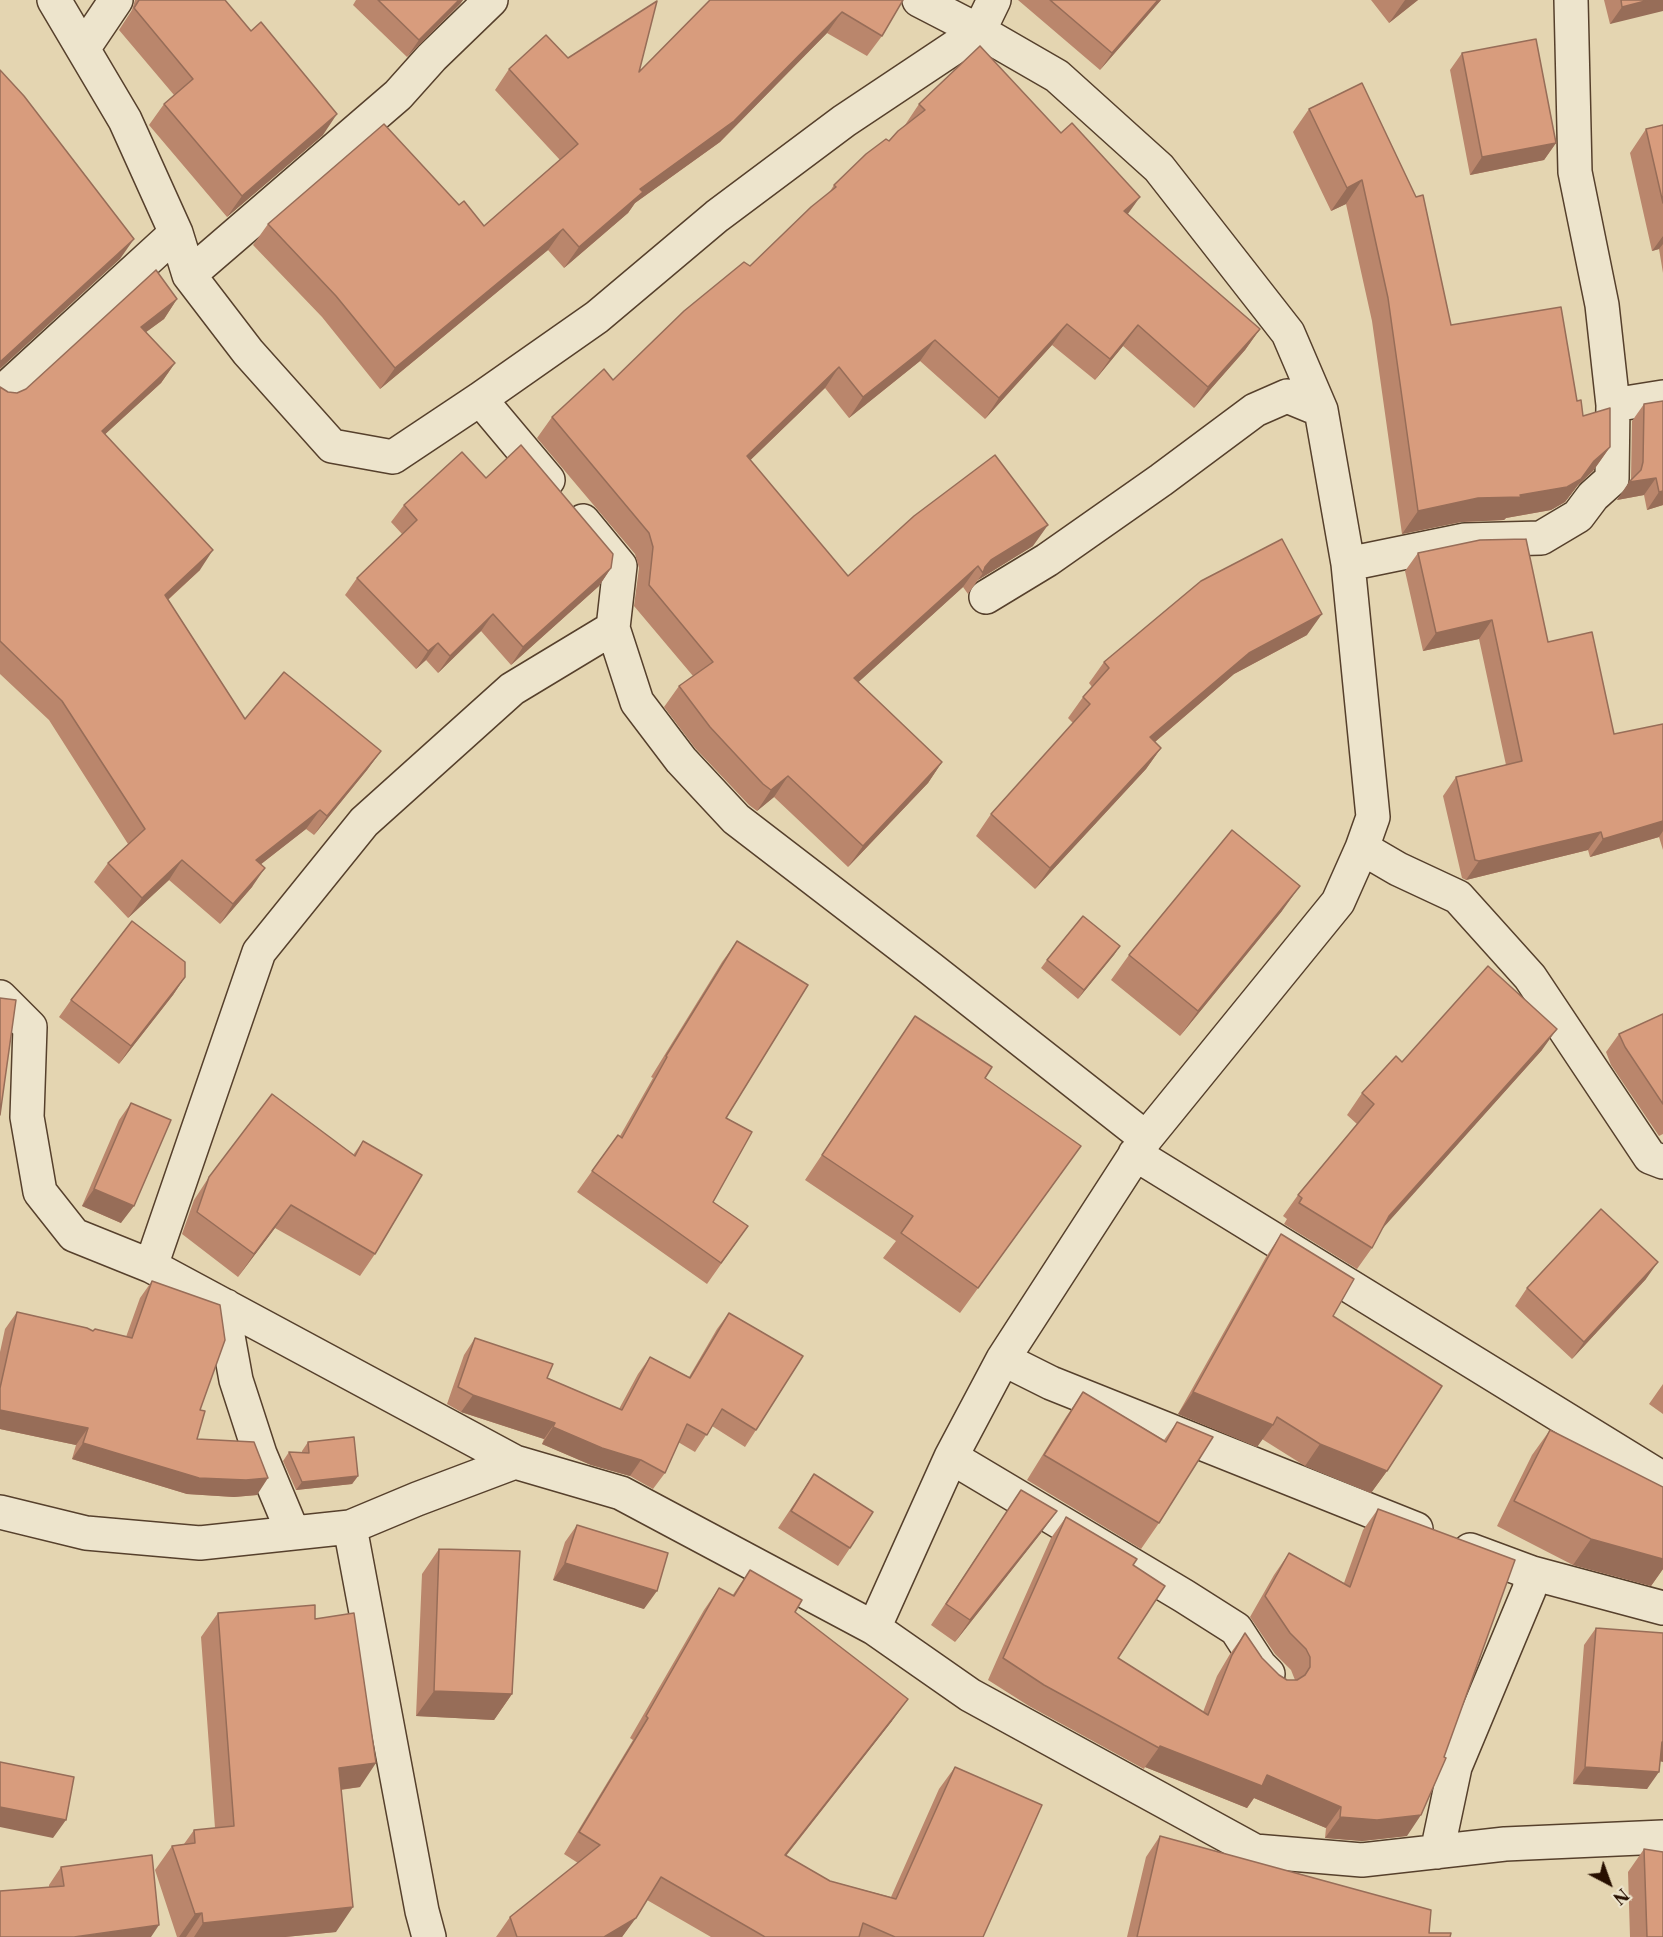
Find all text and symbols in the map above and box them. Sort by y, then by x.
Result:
north arrow [1579,1853,1639,1913]
text: N [1609,1884,1633,1909]

